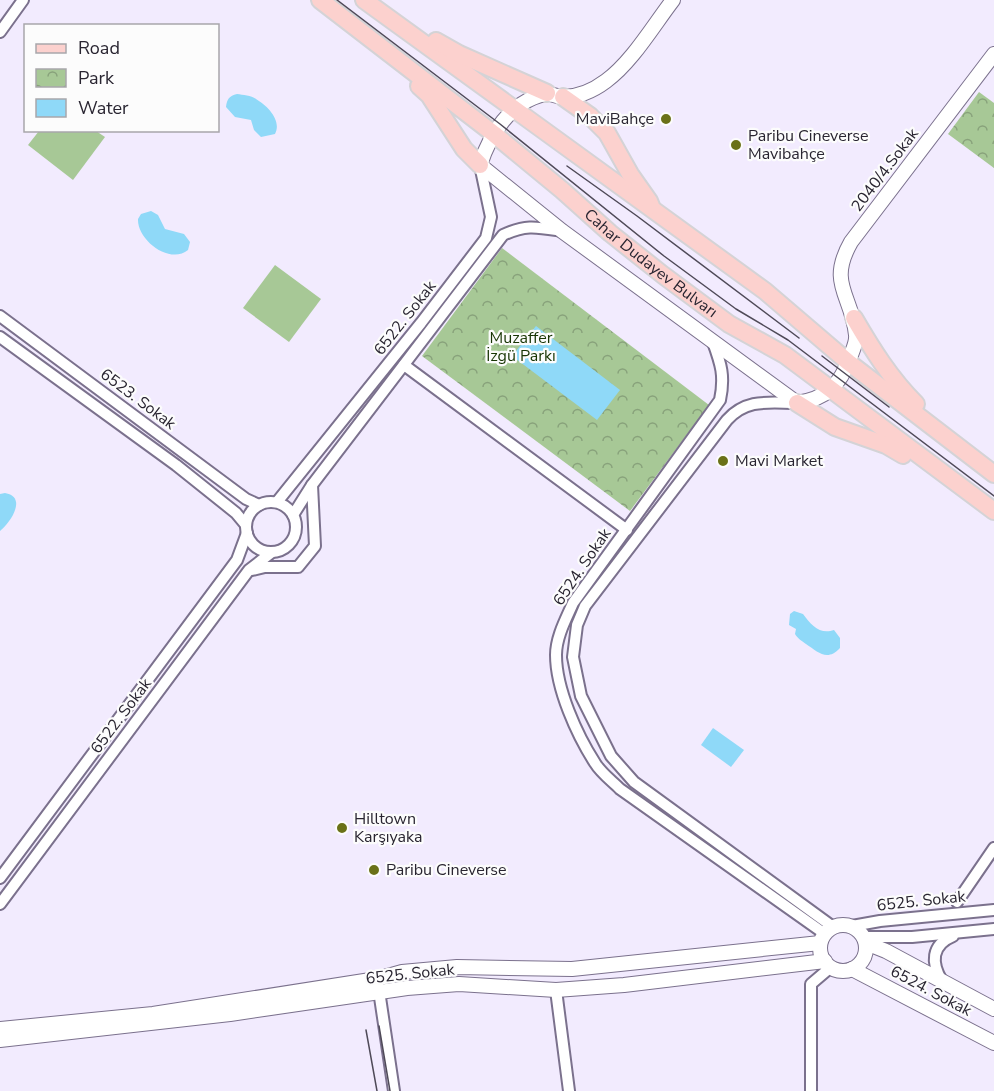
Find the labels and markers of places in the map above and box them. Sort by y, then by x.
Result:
place label: MaviBahçe [576,108,654,130]
marker: MaviBahçe [659,112,673,126]
place label: Paribu Cineverse Mavibahçe [748,125,869,165]
marker: Paribu Cineverse Mavibahçe [729,138,743,152]
place label: Mavi Market [735,450,823,472]
marker: Mavi Market [716,454,730,468]
place label: Hilltown Karşıyaka [354,808,422,848]
marker: Hilltown Karşıyaka [335,821,349,835]
place label: Paribu Cineverse [386,859,507,881]
marker: Paribu Cineverse [367,863,381,877]

